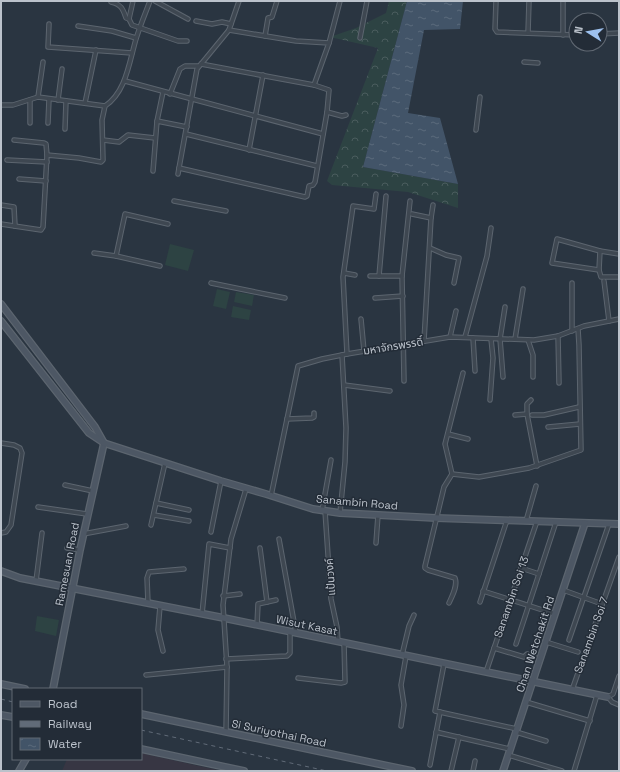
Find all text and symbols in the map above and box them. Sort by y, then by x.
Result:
north arrow [568,12,608,52]
text: N [571,25,586,35]
street label: มหาจักรพรรดิ์ [362,334,424,358]
street label: Sanambin Road [316,491,398,513]
street label: Ramesuan Road [52,521,82,607]
street label: Sanambin Soi 13 [491,554,532,640]
street label: แป้นวงค์ [322,558,338,596]
street label: Chan Wetchakit Rd [513,594,557,694]
street label: Sanambin Soi 7 [571,595,611,675]
street label: Wisut Kasat [275,612,339,638]
legend [12,688,142,760]
text: Road [48,696,77,712]
text: Railway [48,716,92,732]
street label: Si Suriyothai Road [230,716,328,750]
text: Water [48,736,82,752]

